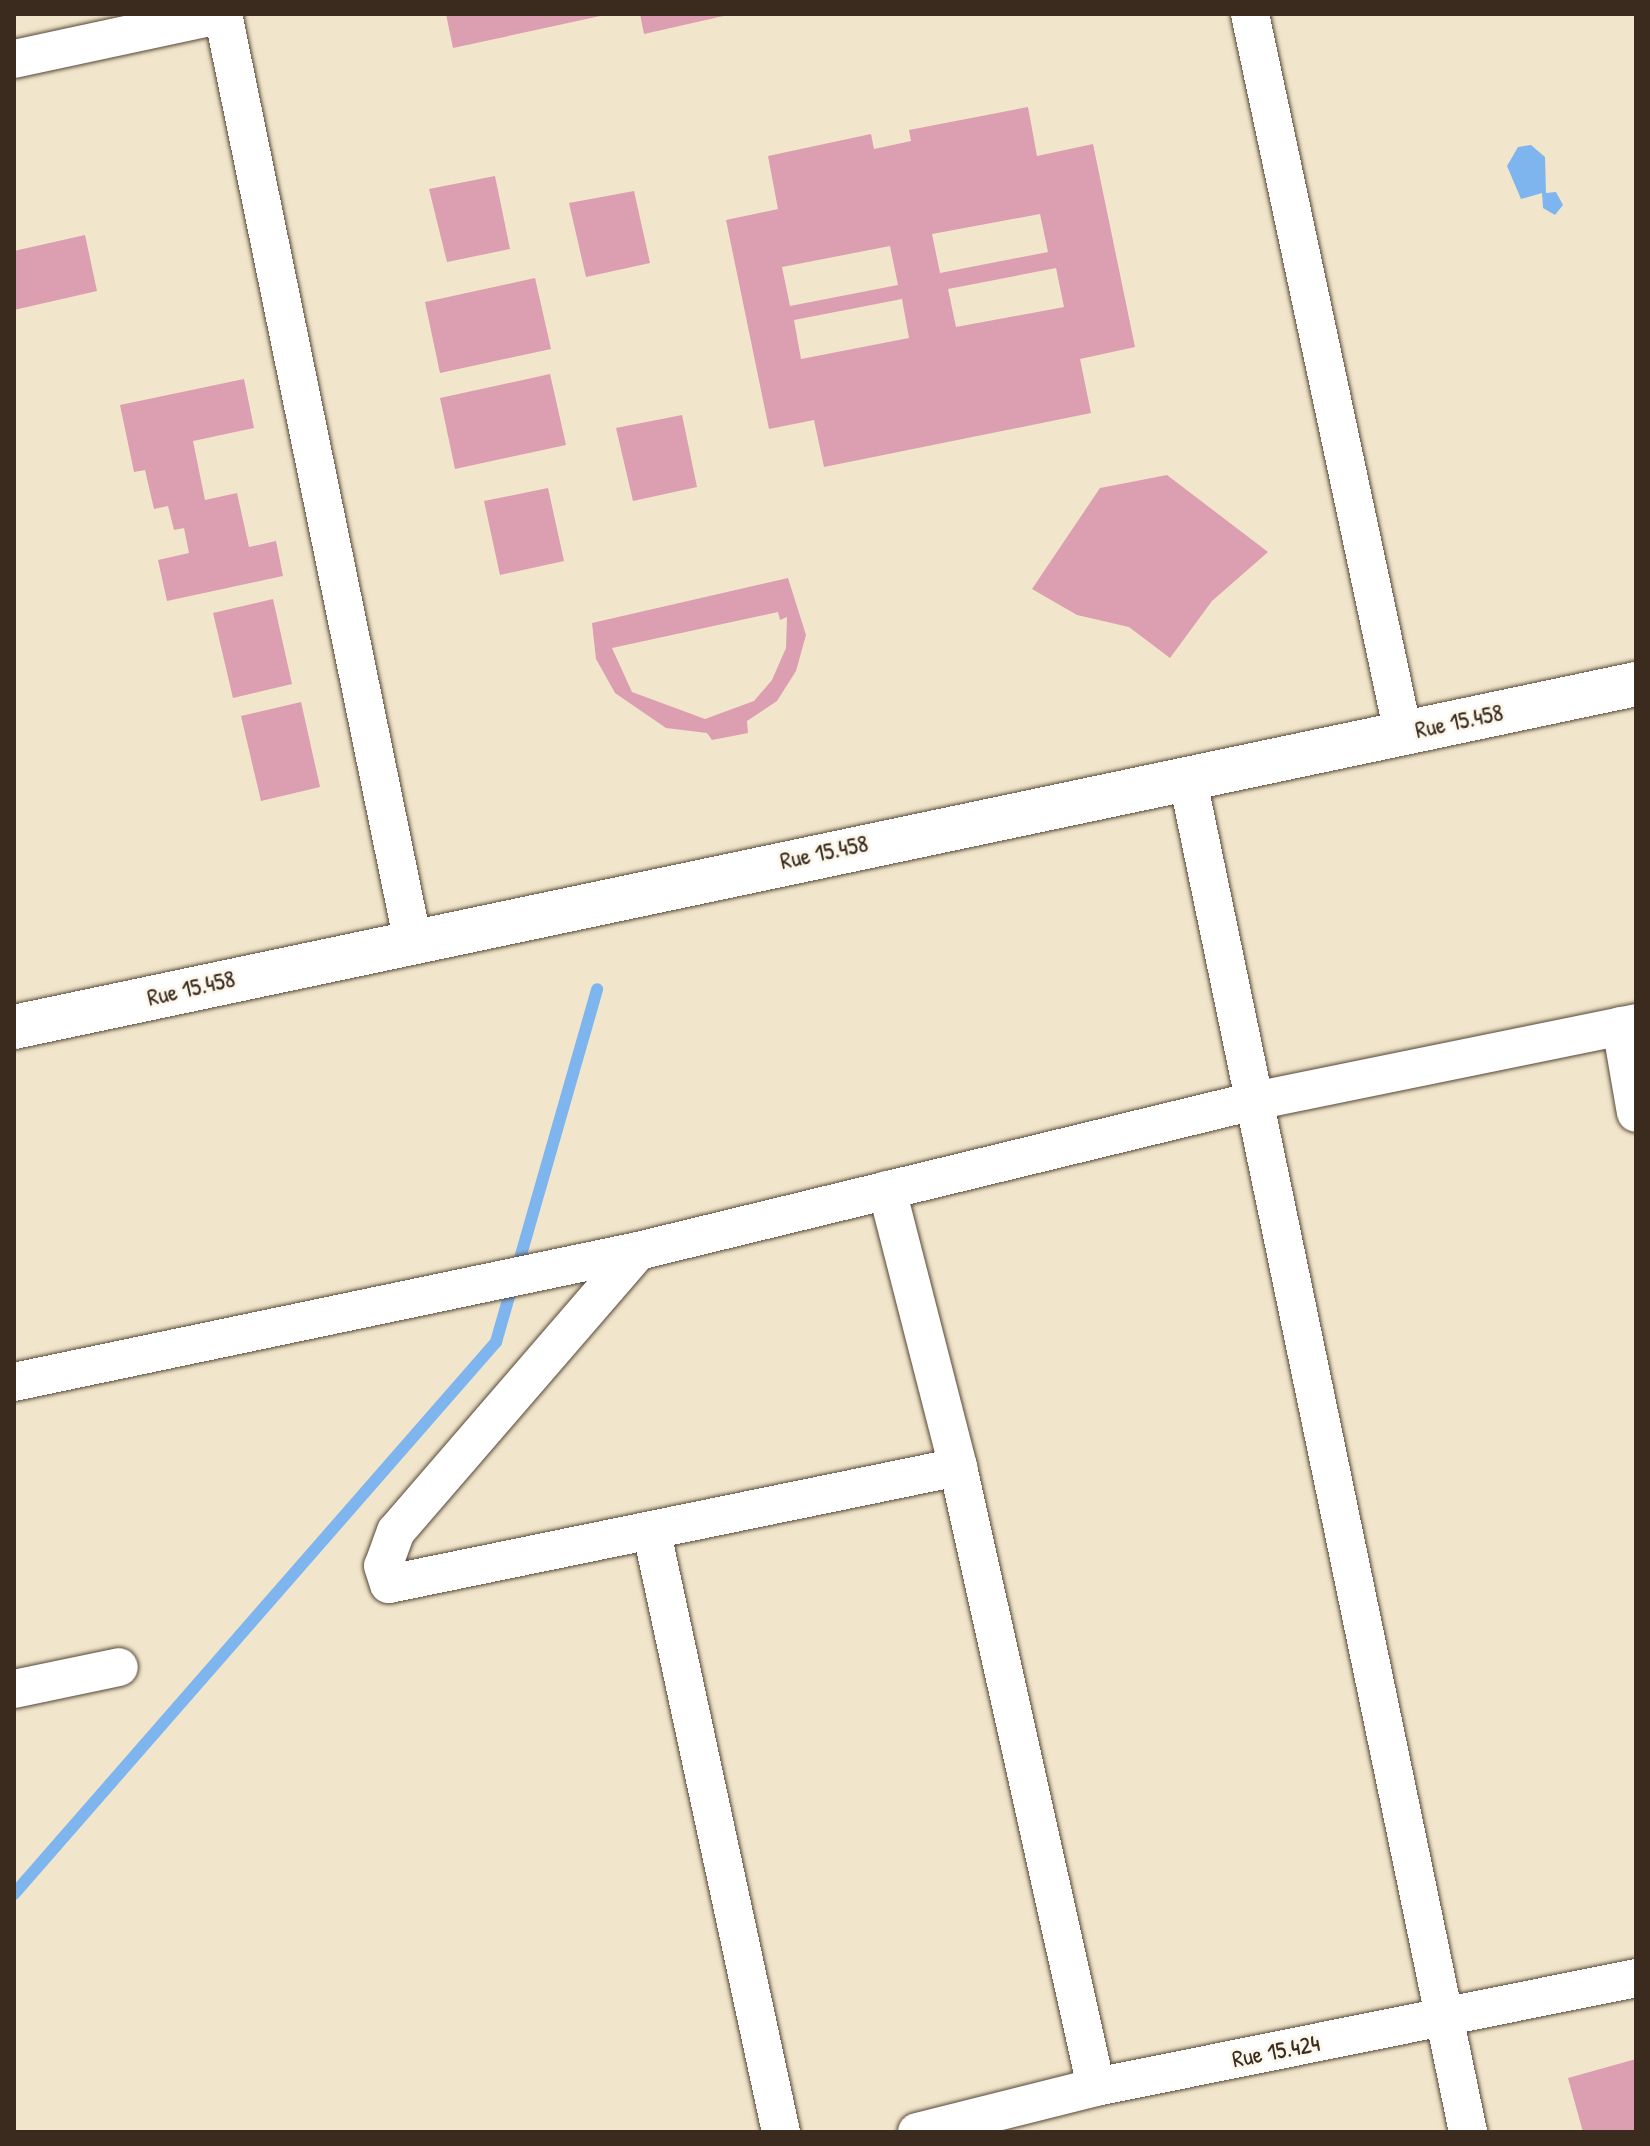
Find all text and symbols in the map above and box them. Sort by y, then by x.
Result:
street label: Rue 15.458 [1412,698,1506,744]
street label: Rue 15.458 [777,829,871,875]
street label: Rue 15.458 [144,964,238,1012]
street label: Rue 15.424 [1230,2028,1322,2074]

